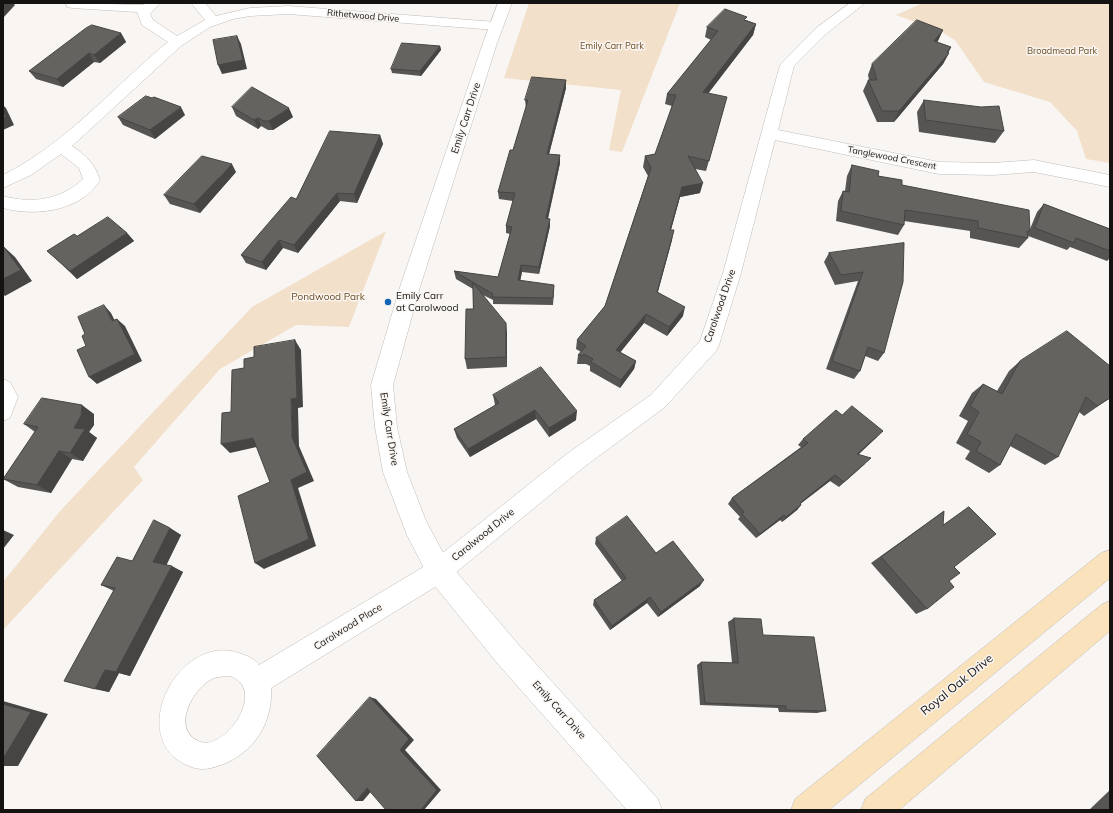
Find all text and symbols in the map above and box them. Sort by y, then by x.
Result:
street label: Rithetwood Drive [326,7,400,25]
park label: Emily Carr Park [580,41,644,51]
park label: Broadmead Park [1027,46,1097,56]
street label: Emily Carr Drive [449,81,483,155]
street label: Tanglewood Crescent [847,144,937,172]
street label: Carolwood Drive [702,268,738,344]
place label: Emily Carr at Carolwood [396,290,458,314]
park label: Pondwood Park [291,291,365,303]
marker: Emily Carr at Carolwood [383,297,393,307]
street label: Emily Carr Drive [377,391,401,467]
street label: Carolwood Drive [449,506,517,564]
street label: Carolwood Place [312,601,384,653]
street label: Royal Oak Drive [918,651,996,719]
street label: Emily Carr Drive [530,678,588,742]

